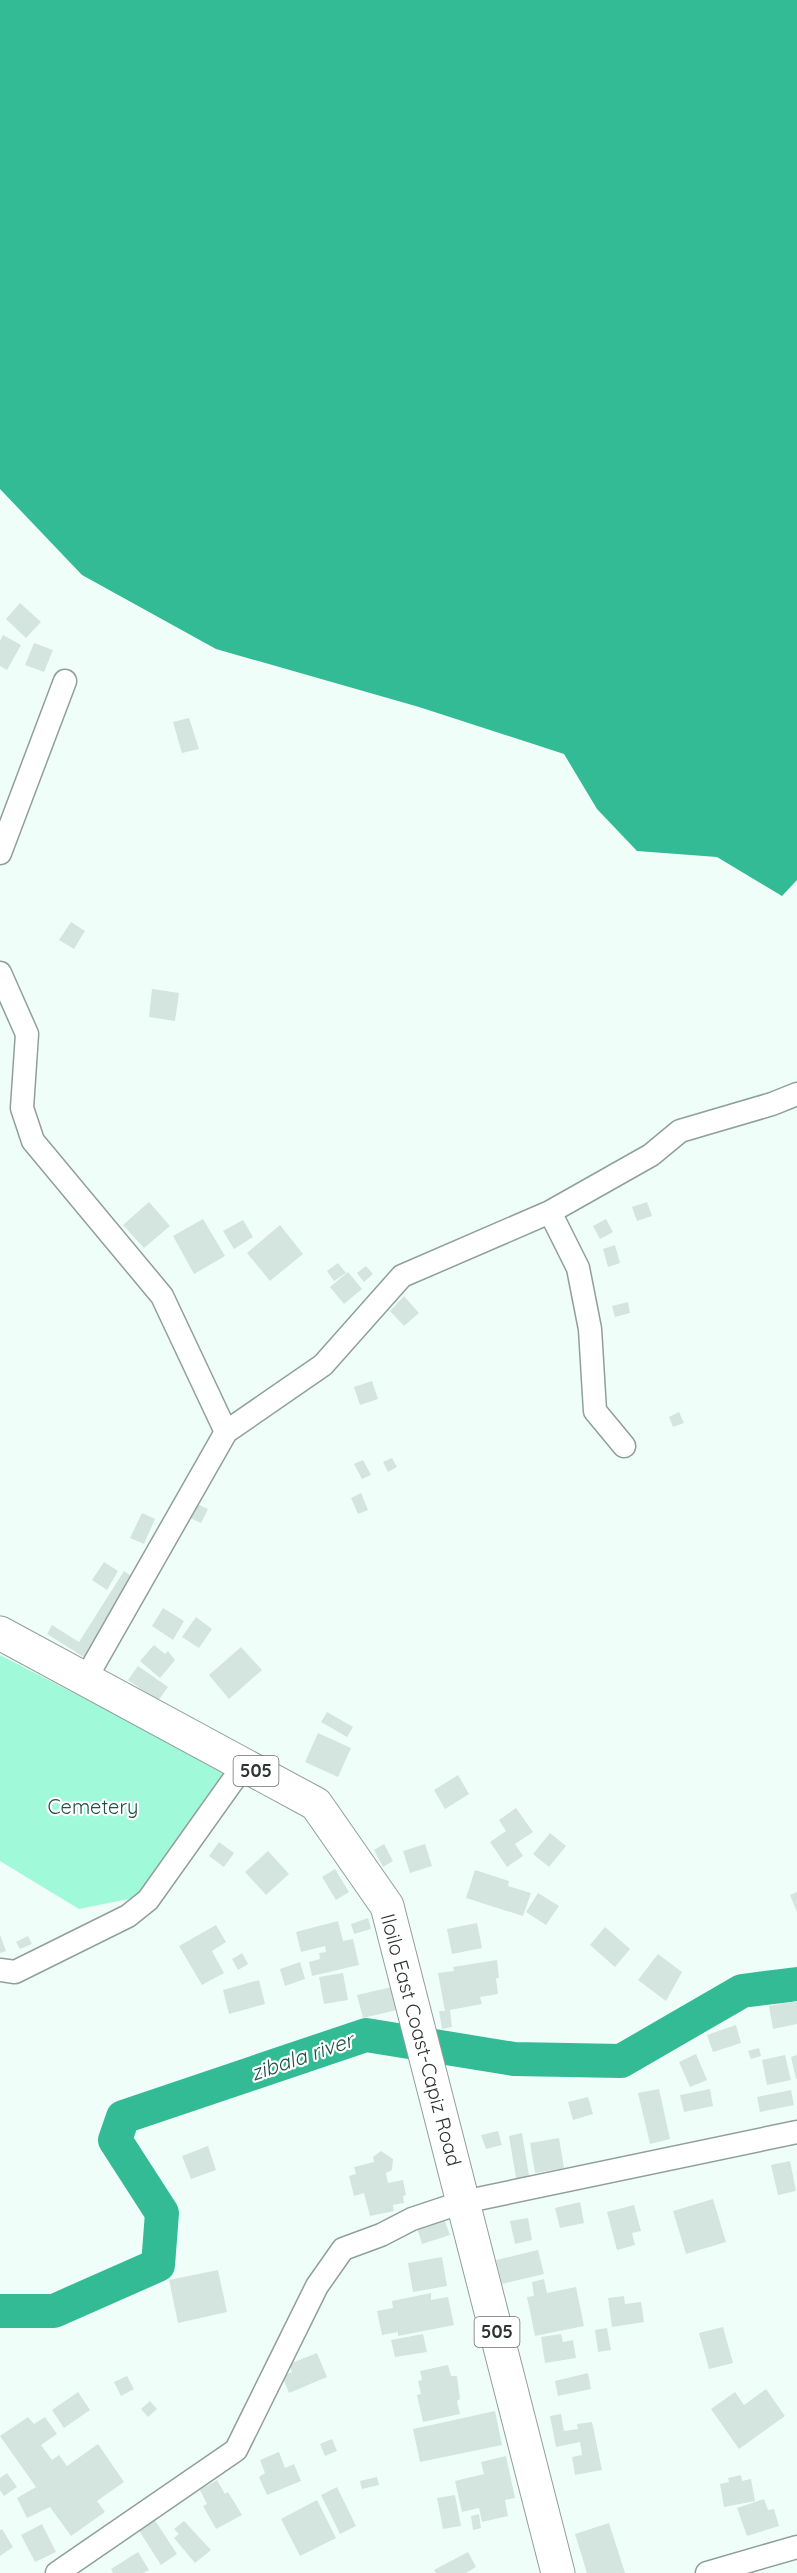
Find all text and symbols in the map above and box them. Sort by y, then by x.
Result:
road number: 505 [234,1756,278,1786]
park label: Cemetery [48,1794,138,1819]
street label: Iloilo East Coast-Capiz Road [376,1911,467,2169]
water label: zibala river [247,2025,359,2086]
road number: 505 [474,2317,520,2347]

